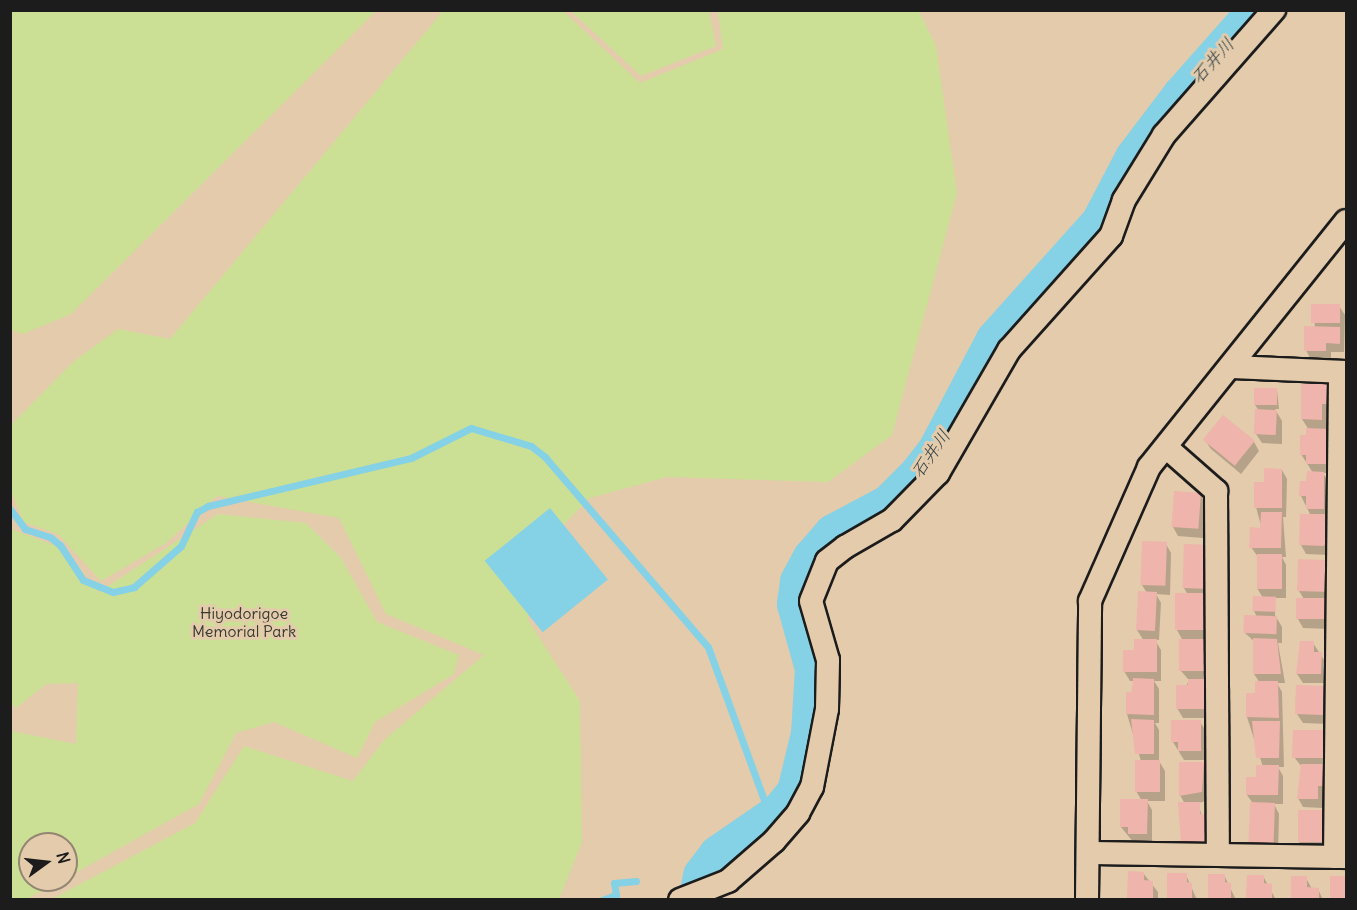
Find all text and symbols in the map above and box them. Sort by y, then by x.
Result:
water label: 石井川 [1187,34,1239,88]
water label: 石井川 [907,426,955,482]
park label: Hiyodorigoe Memorial Park [192,603,296,641]
north arrow [18,832,78,892]
text: N [52,850,75,866]

